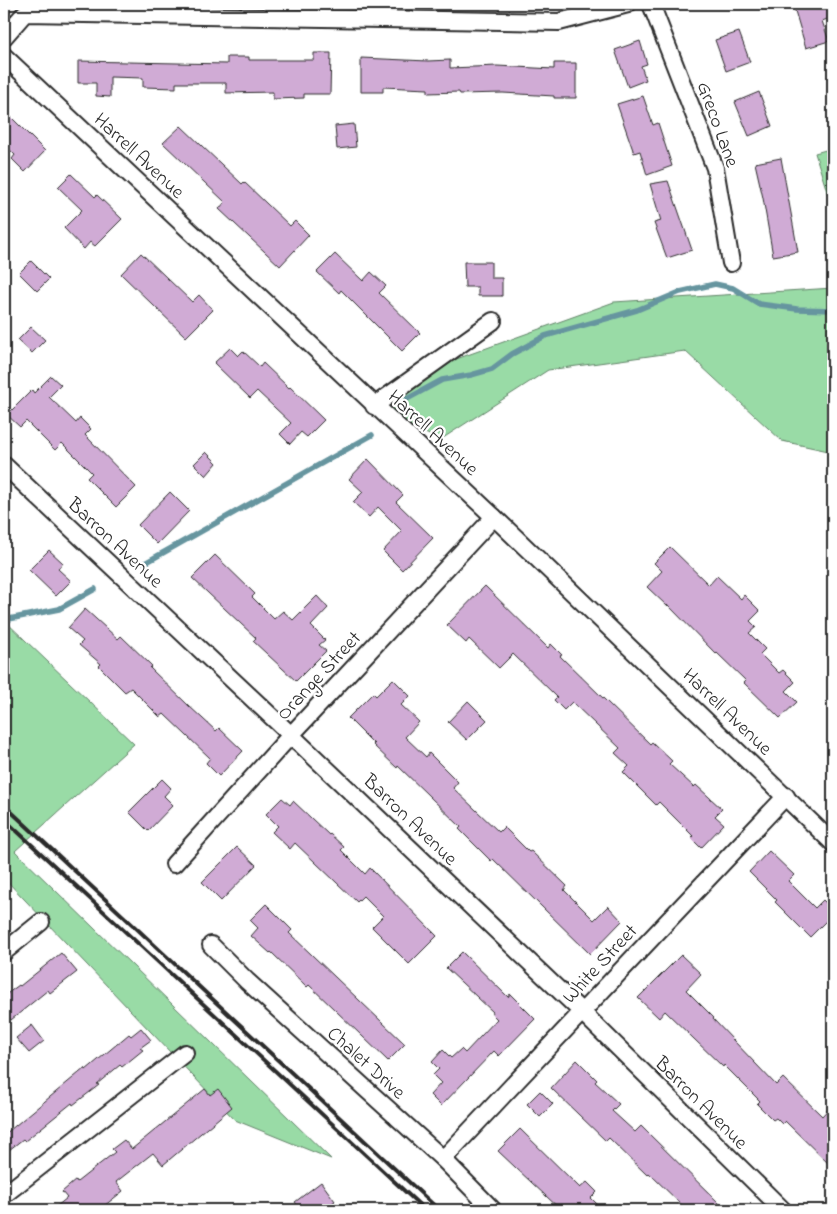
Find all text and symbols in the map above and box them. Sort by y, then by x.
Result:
street label: Greco Lane [688,78,746,172]
street label: Harrell Avenue [86,107,190,207]
street label: Harrell Avenue [380,384,484,484]
street label: Barron Avenue [59,491,169,596]
street label: Orange Street [271,625,370,729]
street label: Harrell Avenue [675,662,778,763]
street label: Barron Avenue [355,767,463,874]
street label: White Street [556,918,646,1011]
street label: Chalet Drive [320,1021,411,1107]
street label: Barron Avenue [646,1050,754,1157]

